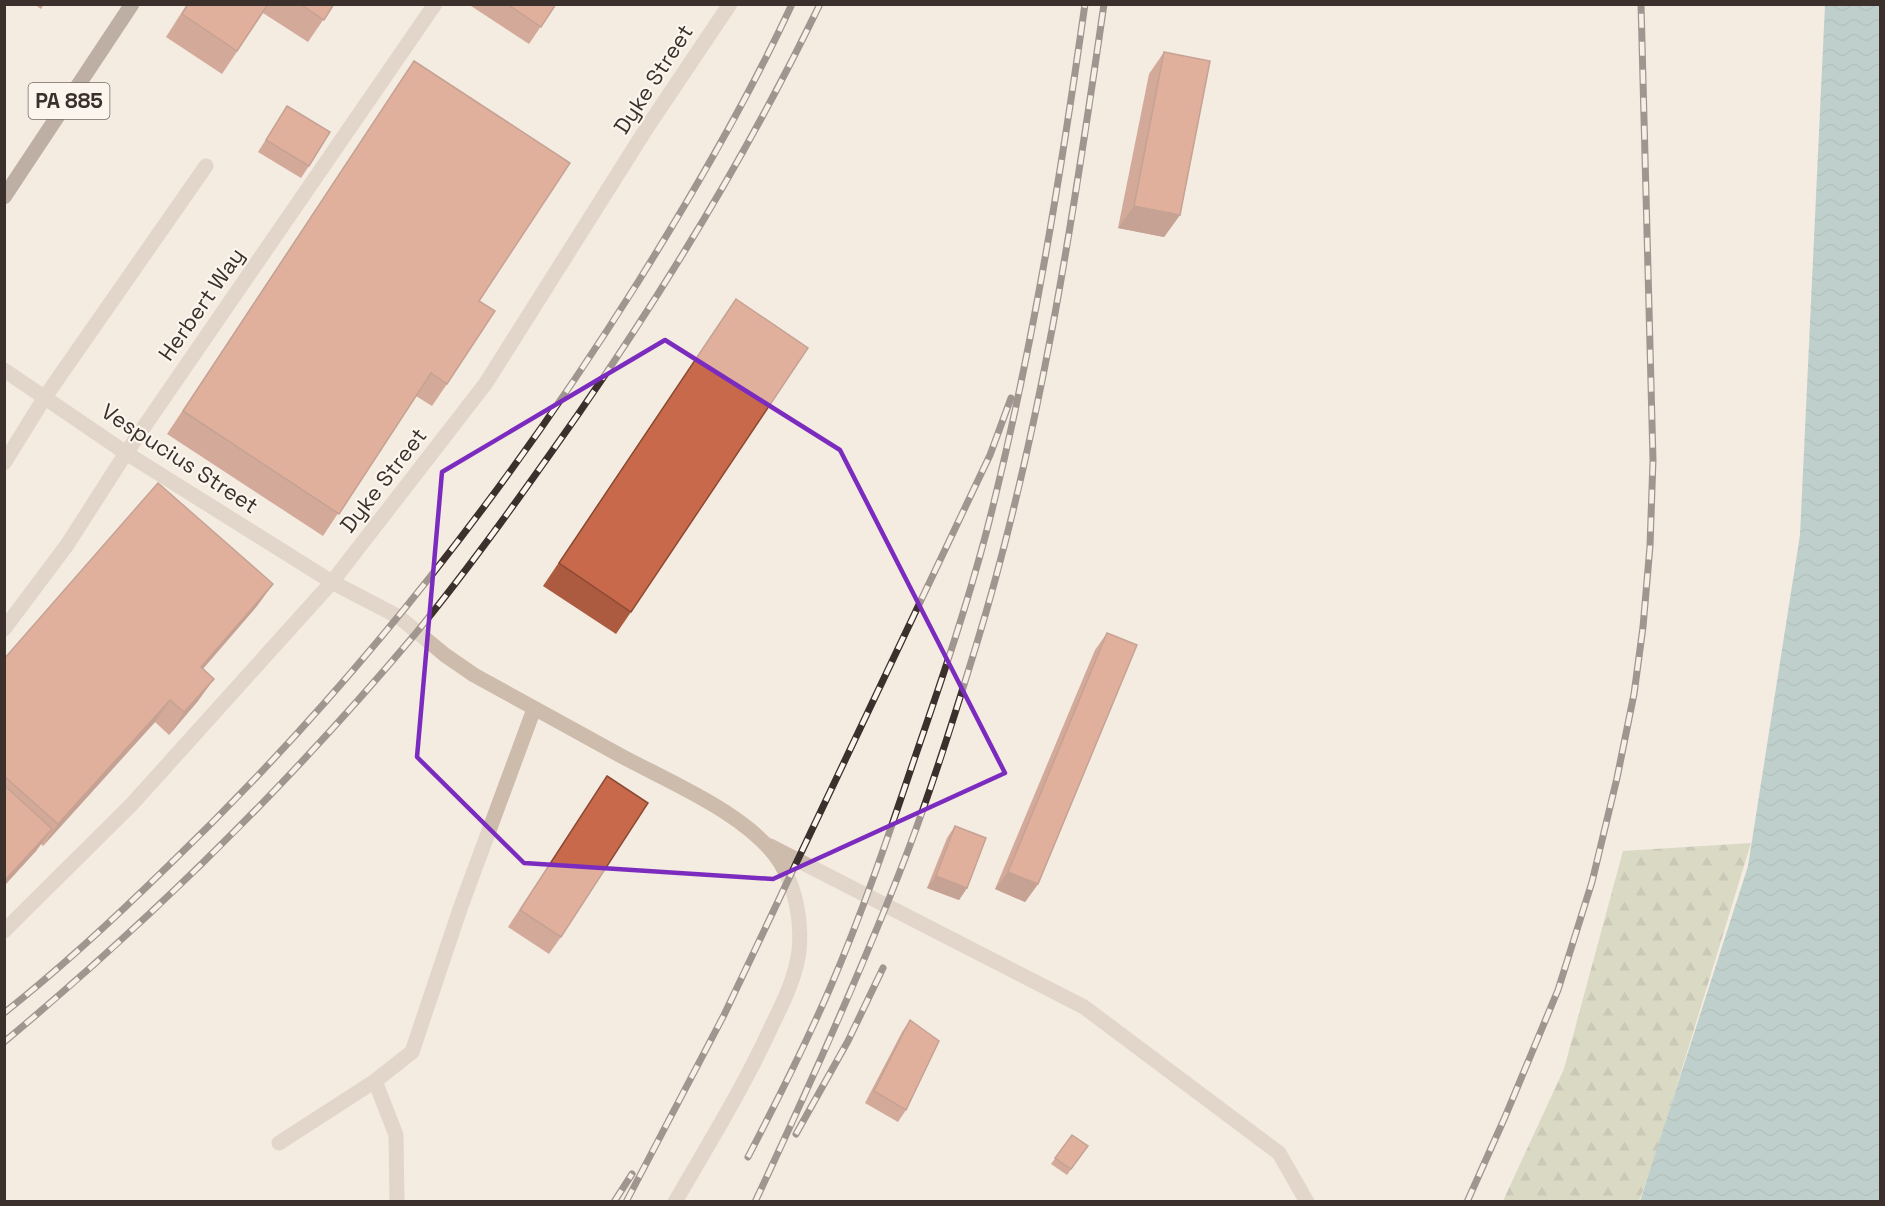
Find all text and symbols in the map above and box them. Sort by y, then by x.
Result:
street label: Dyke Street [607,19,699,139]
road number: PA 885 [28,83,110,119]
street label: Herbert Way [152,242,250,366]
street label: Vespucius Street [96,397,264,519]
street label: Dyke Street [333,422,433,538]

